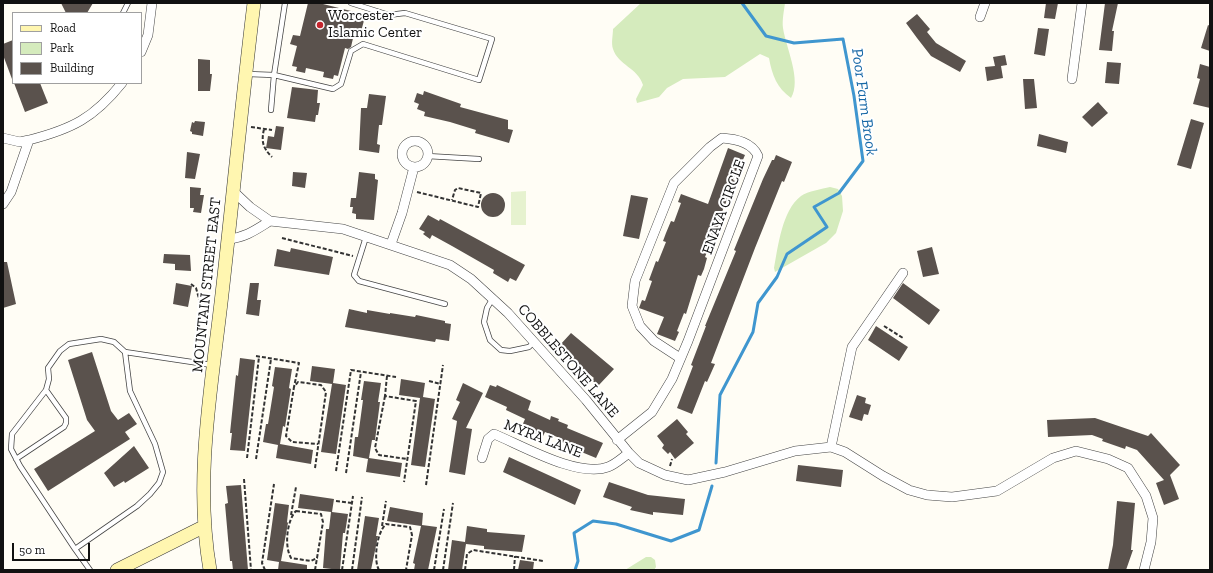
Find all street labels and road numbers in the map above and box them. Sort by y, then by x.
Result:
street label: ENAYA CIRCLE [698,157,750,257]
street label: MOUNTAIN STREET EAST [189,197,225,373]
street label: COBBLESTONE LANE [514,301,622,421]
street label: MYRA LANE [501,416,585,462]

